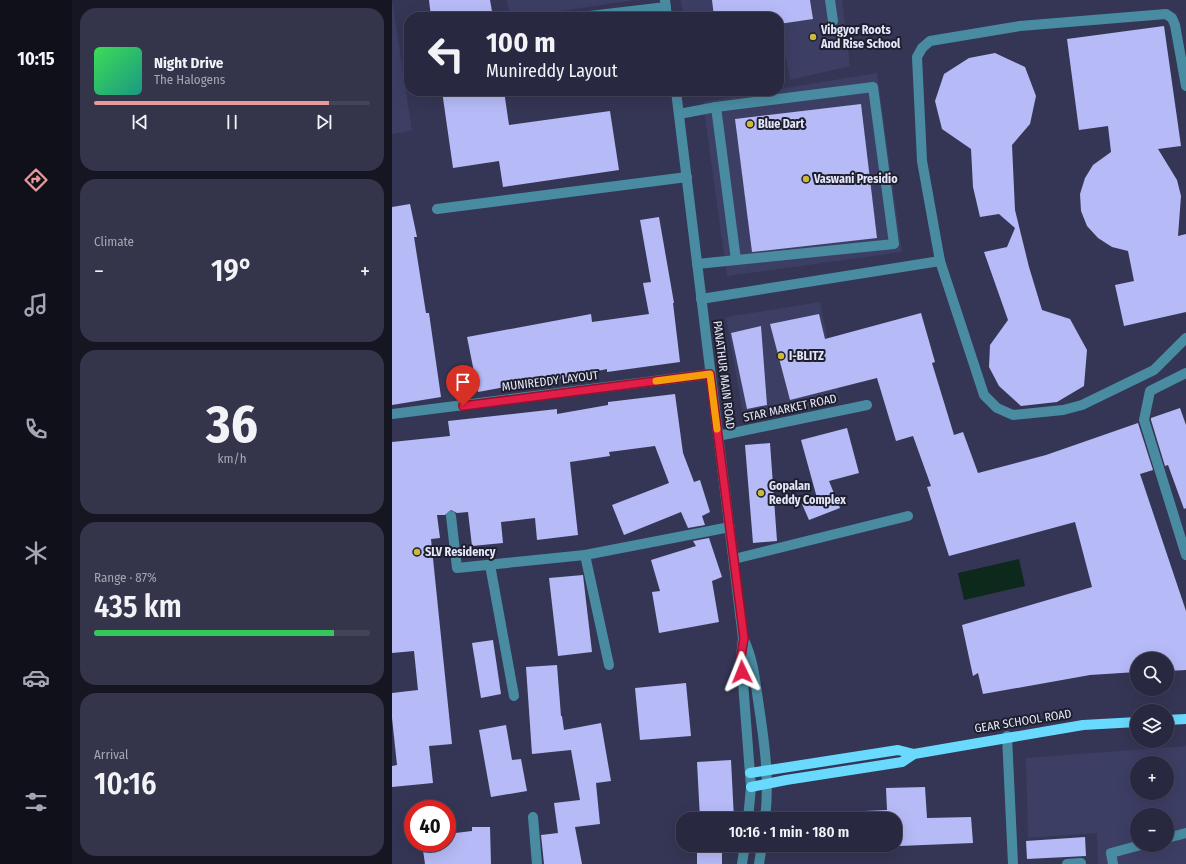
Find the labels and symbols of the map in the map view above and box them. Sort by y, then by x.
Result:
place label: Vibgyor Roots And Rise School [820,23,901,51]
marker: Vibgyor Roots And Rise School [808,32,818,42]
place label: Blue Dart [758,117,805,131]
marker: Blue Dart [745,119,755,129]
place label: Vaswani Presidio [813,172,898,186]
marker: Vaswani Presidio [801,174,811,184]
street label: PANATHUR MAIN ROAD [710,320,738,430]
place label: I-BLITZ [789,349,824,363]
marker: I-BLITZ [776,351,786,361]
pin [446,365,480,406]
street label: MUNIREDDY LAYOUT [501,368,600,394]
street label: STAR MARKET ROAD [742,391,838,425]
place label: Gopalan Reddy Complex [769,479,846,507]
marker: Gopalan Reddy Complex [756,488,766,498]
place label: SLV Residency [425,545,496,559]
marker: SLV Residency [412,547,422,557]
position arrow [721,651,763,693]
street label: GEAR SCHOOL ROAD [974,706,1072,736]
speed limit sign: 40 [404,800,456,852]

